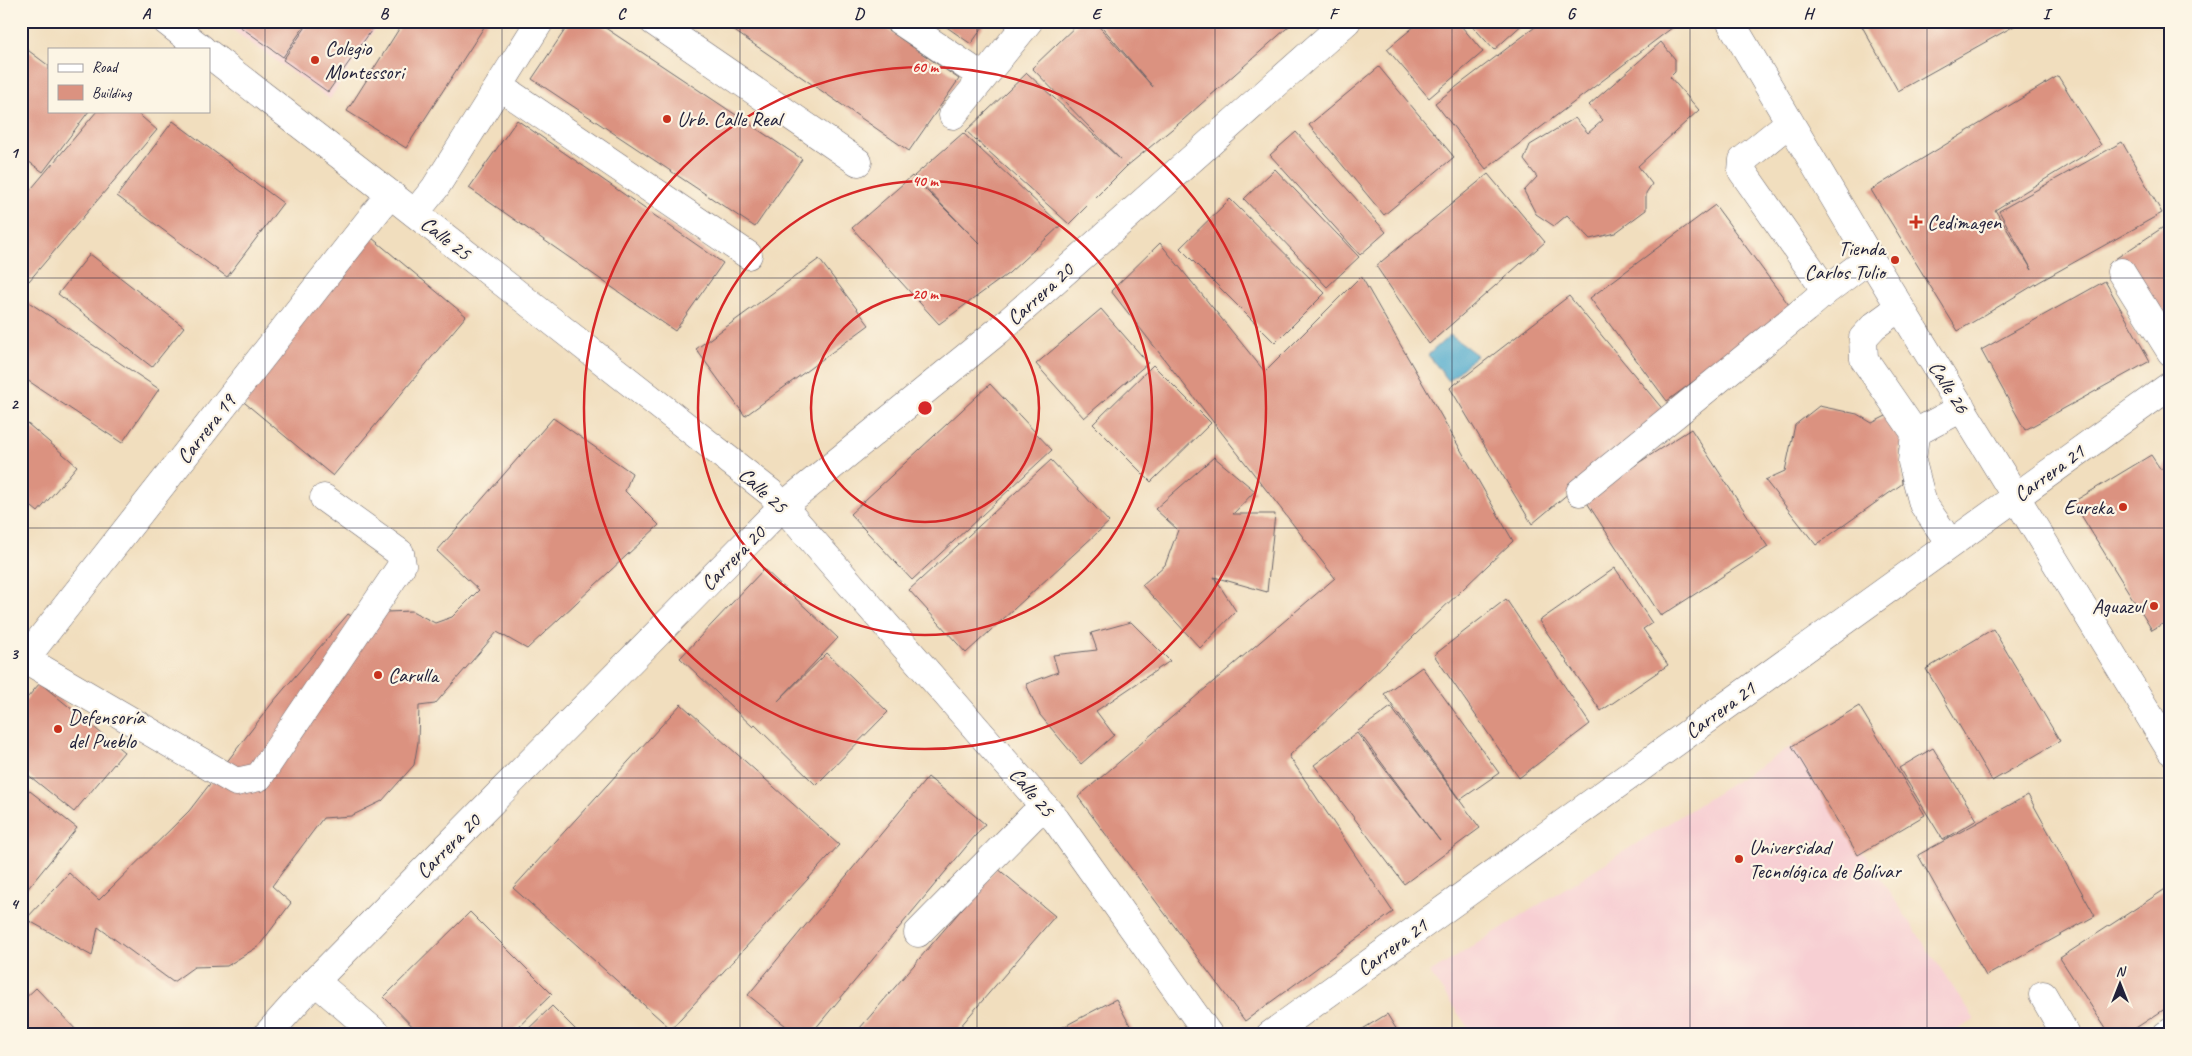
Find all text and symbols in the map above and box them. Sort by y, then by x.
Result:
text: A [142,4,152,24]
text: B [380,4,390,24]
text: C [617,4,627,24]
text: D [854,4,865,24]
text: E [1092,4,1103,24]
text: F [1329,4,1340,24]
text: G [1567,4,1577,24]
text: H [1803,4,1815,24]
text: I [2043,4,2053,24]
place label: Colegio Montessori [325,35,407,85]
legend [48,48,210,112]
marker: Colegio Montessori [309,54,321,66]
text: Road [92,58,119,77]
text: 60 m [912,58,939,77]
text: Building [92,84,132,103]
place label: Urb. Calle Real [677,106,785,132]
marker: Urb. Calle Real [661,113,673,125]
text: 1 [10,143,19,163]
text: 40 m [912,172,939,191]
place label: Cedimagen [1927,209,2002,235]
street label: Calle 25 [416,210,478,267]
marker: Cedimagen [1909,215,1923,229]
place label: Tienda Carlos Tulio [1805,235,1888,285]
marker: Tienda Carlos Tulio [1889,254,1901,266]
street label: Carrera 20 [1001,256,1080,331]
text: 20 m [912,285,939,304]
street label: Calle 26 [1923,356,1975,419]
street label: Carrera 19 [171,388,242,469]
text: 2 [10,394,19,414]
centre of rings [916,399,934,417]
street label: Carrera 21 [2009,438,2091,507]
street label: Calle 25 [733,461,794,520]
place label: Eureka [2063,494,2115,520]
marker: Eureka [2117,501,2129,513]
street label: Carrera 20 [695,519,772,596]
place label: Aguazul [2092,593,2147,619]
marker: Aguazul [2148,600,2160,612]
text: 3 [10,644,19,664]
place label: Carulla [388,662,441,688]
marker: Carulla [372,669,384,681]
street label: Carrera 21 [1680,675,1762,744]
place label: Defensoría del Pueblo [68,704,147,754]
marker: Defensoría del Pueblo [52,723,64,735]
street label: Calle 25 [1004,762,1061,823]
street label: Carrera 20 [410,807,487,884]
place label: Universidad Tecnológica de Bolívar [1749,834,1902,884]
marker: Universidad Tecnológica de Bolívar [1733,853,1745,865]
text: 4 [10,894,19,914]
street label: Carrera 21 [1352,912,1434,981]
north arrow [2094,958,2144,1008]
text: N [2116,963,2127,980]

